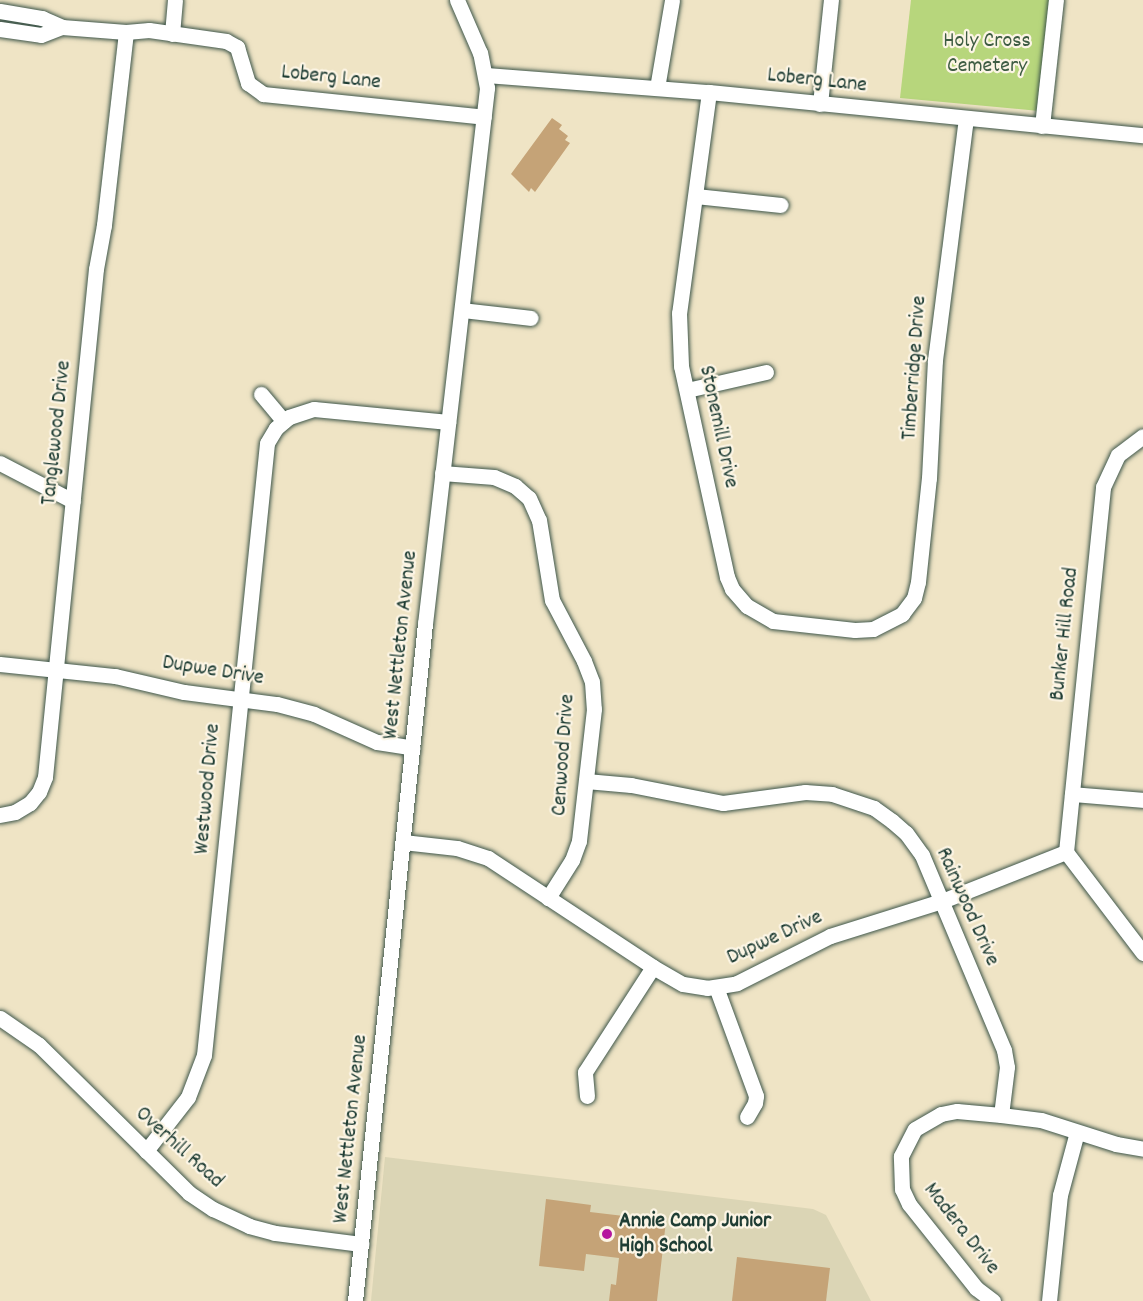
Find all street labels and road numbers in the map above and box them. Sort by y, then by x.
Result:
street label: Loberg Lane [280,60,382,96]
street label: Loberg Lane [766,63,868,99]
street label: Timberridge Drive [897,295,933,441]
street label: Tanglewood Drive [36,359,78,507]
street label: Stonemill Drive [692,363,744,491]
street label: West Nettleton Avenue [378,549,424,741]
street label: Bunker Hill Road [1045,566,1085,702]
street label: Dupwe Drive [160,650,266,692]
street label: Cenwood Drive [547,693,581,817]
street label: Westwood Drive [189,723,227,855]
street label: Rainwood Drive [929,844,1005,970]
street label: Dupwe Drive [723,904,827,972]
street label: West Nettleton Avenue [328,1033,374,1225]
street label: Overhill Road [129,1101,229,1195]
street label: Madera Drive [917,1178,1005,1280]

